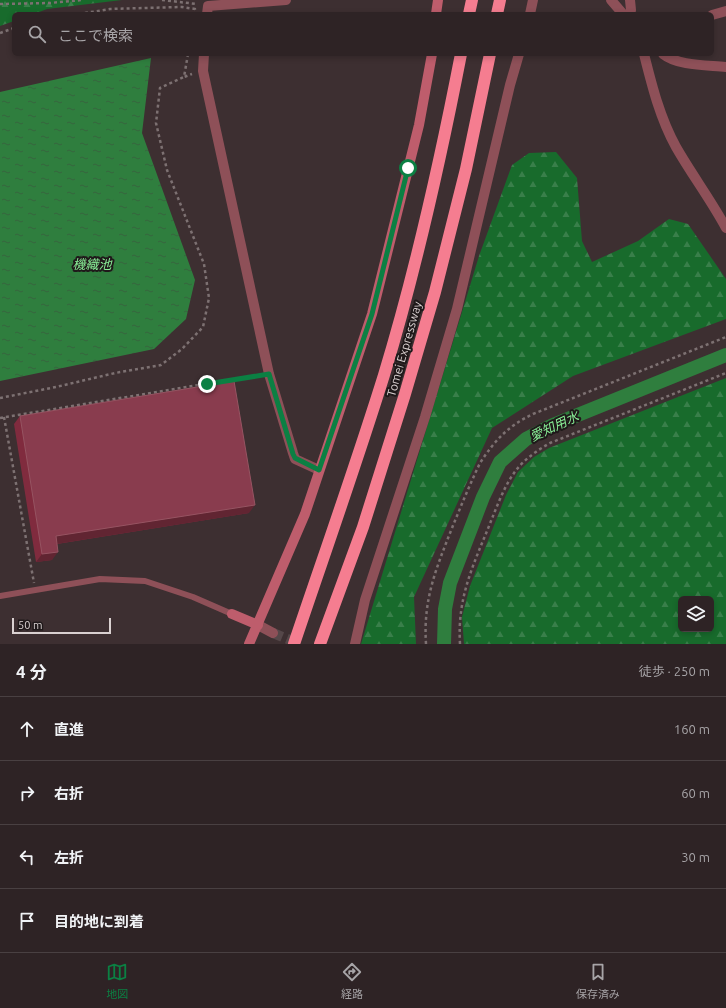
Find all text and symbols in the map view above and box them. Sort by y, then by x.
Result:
search box [12,12,714,56]
icon: search [26,23,48,45]
text: ここで検索 [58,27,133,44]
route start [399,159,417,177]
water label: 機織池 [72,257,113,271]
street label: Tomei Expressway [384,300,424,398]
route end [198,375,216,393]
water label: 愛知用水 [527,408,582,443]
map controls [678,596,714,632]
button: layers [678,596,714,632]
scale bar [12,616,111,635]
text: 50 m [18,619,42,631]
text: 4 分 [16,662,47,681]
text: 徒歩 · 250 m [639,664,710,678]
icon: ahead [16,718,38,740]
text: 直進 [54,721,84,738]
text: 160 m [674,722,710,736]
icon: right [16,782,38,804]
text: 右折 [54,785,84,802]
text: 60 m [681,786,710,800]
icon: left [16,846,38,868]
text: 左折 [54,849,84,866]
text: 30 m [681,850,710,864]
icon: arrive [16,910,38,932]
text: 目的地に到着 [54,913,144,930]
tab: 地図 [106,961,128,1001]
tab: 経路 [341,961,363,1001]
tab: 保存済み [576,961,620,1001]

